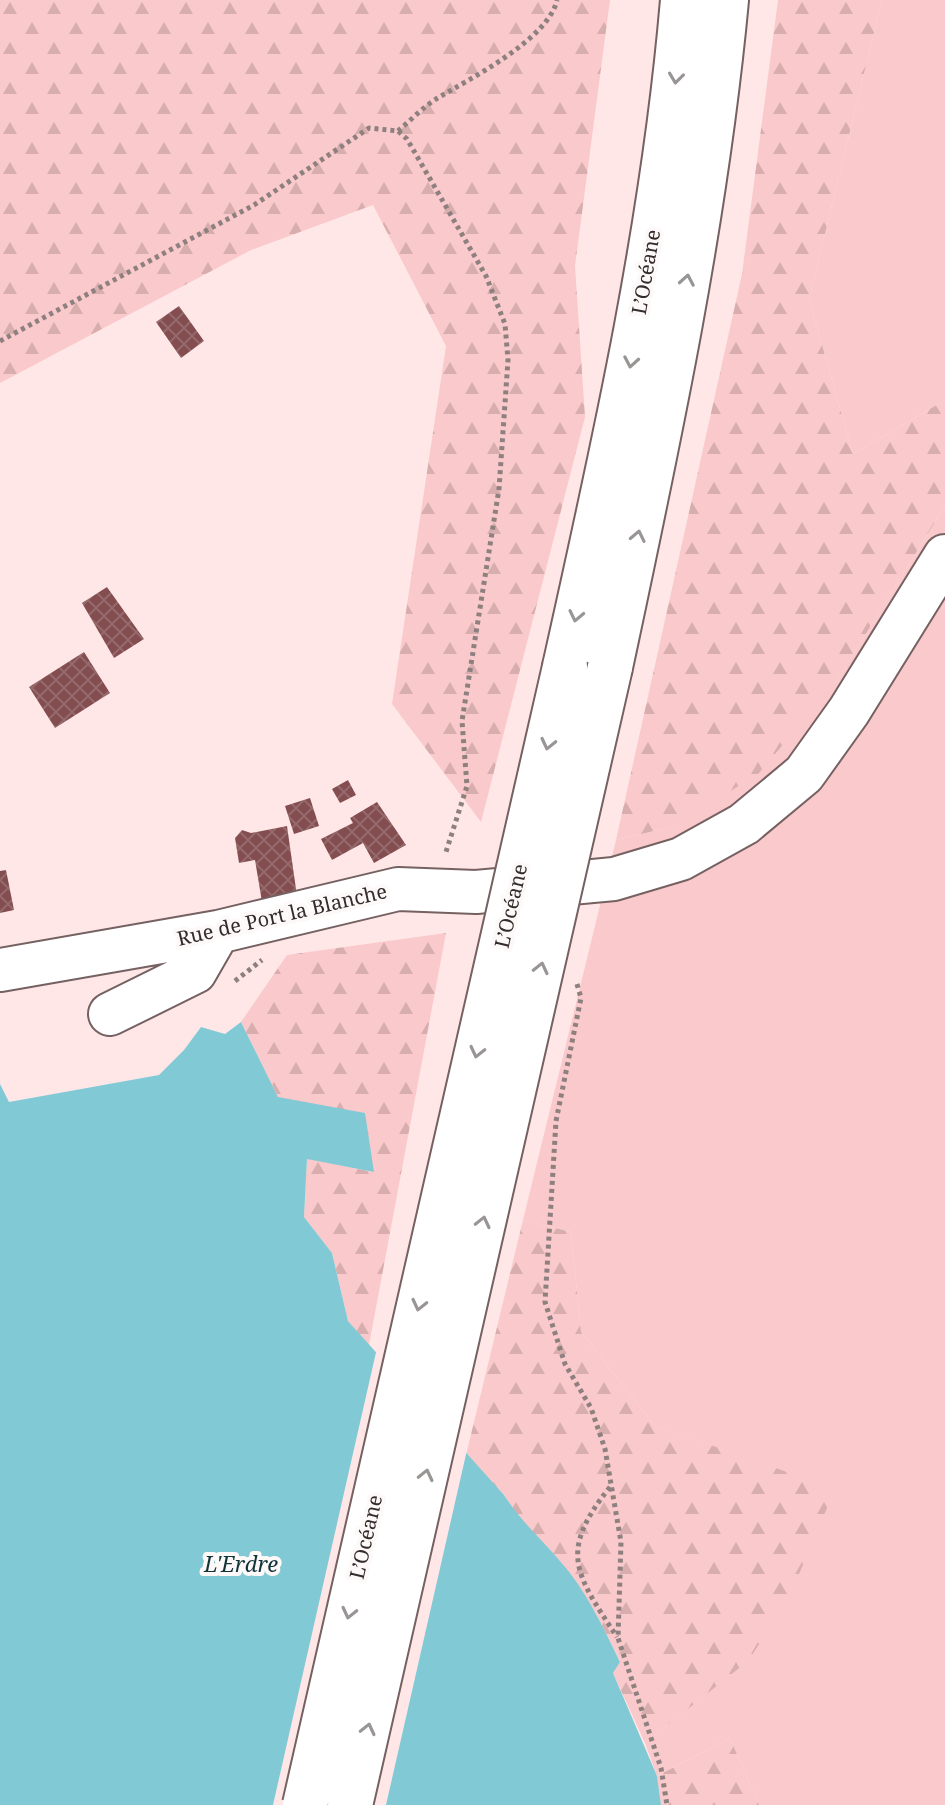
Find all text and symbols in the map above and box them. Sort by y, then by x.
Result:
one-way arrow [667,72,684,85]
street label: L’Océane [625,227,666,316]
one-way arrow [678,274,695,287]
one-way arrow [623,355,640,369]
one-way arrow [629,529,646,543]
one-way arrow [568,609,585,623]
one-way arrow [540,736,557,750]
street label: L’Océane [488,861,533,951]
street label: Rue de Port la Blanche [174,877,389,952]
one-way arrow [532,962,549,976]
one-way arrow [469,1044,486,1058]
one-way arrow [474,1216,491,1229]
one-way arrow [412,1298,429,1311]
one-way arrow [416,1469,433,1483]
street label: L’Océane [343,1492,388,1582]
water label: L'Erdre [203,1548,278,1578]
one-way arrow [341,1606,358,1619]
one-way arrow [359,1723,376,1736]

